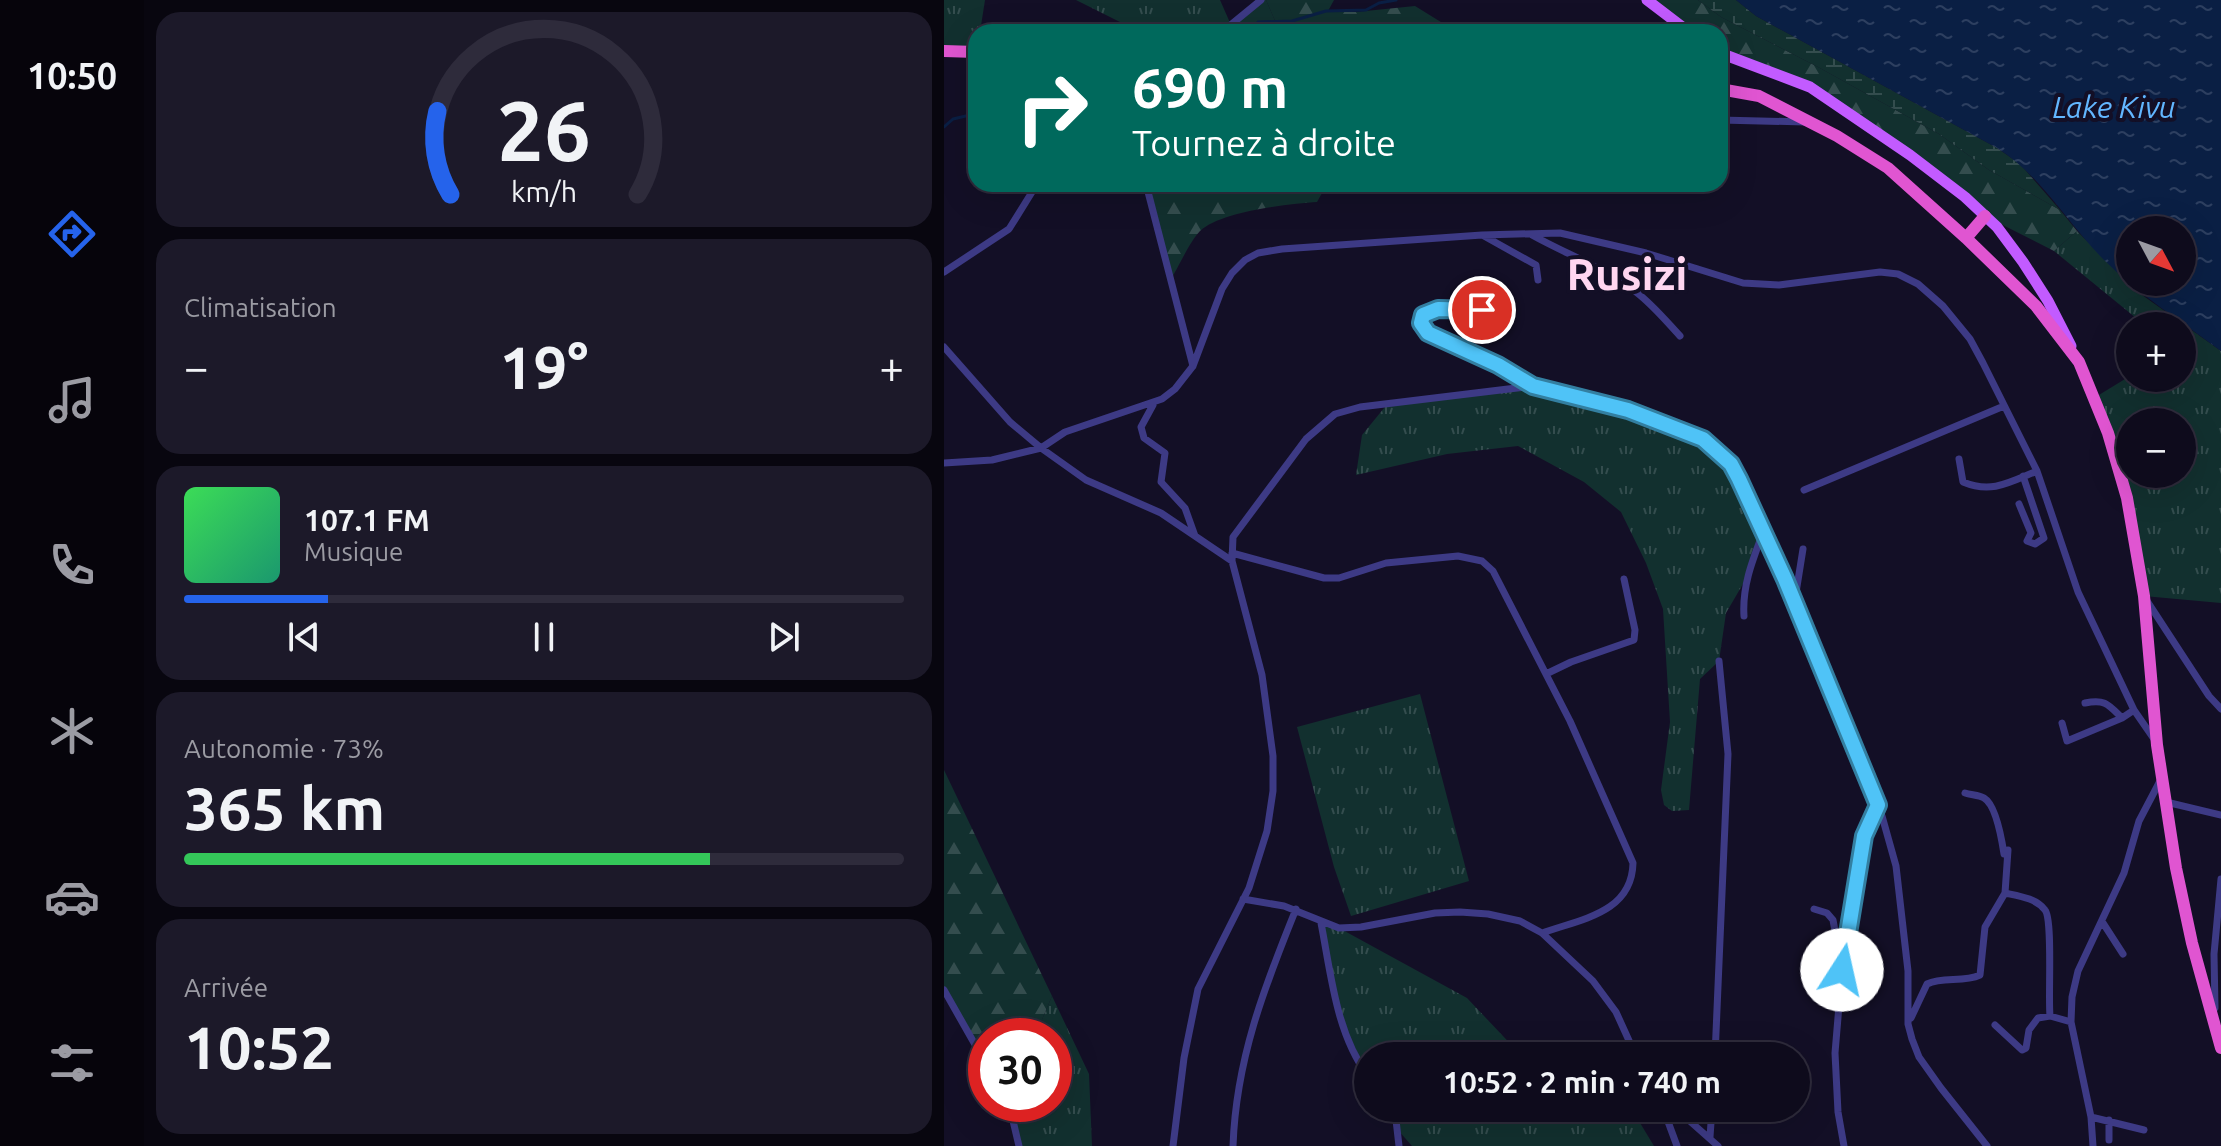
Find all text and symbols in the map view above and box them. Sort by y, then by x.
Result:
text: 10:50 [27,55,117,96]
icon: right [1000,56,1104,160]
text: 690 m [1132,56,1288,119]
text: 26 [497,83,591,177]
water label: Lake Kivu [2053,90,2175,124]
text: Tournez à droite [1132,122,1396,163]
text: km/h [511,176,577,208]
icon: directions [44,206,100,262]
north arrow [2116,216,2196,296]
map controls [2116,216,2196,488]
district label: Rusizi [1566,249,1688,298]
pin [1448,276,1516,344]
icon: arrive [1460,288,1504,332]
text: Climatisation [184,293,337,322]
button: + [2116,312,2196,392]
text: 19° [500,333,588,400]
text: − [184,342,209,391]
text: + [879,342,904,391]
icon: music [44,372,100,428]
button: − [2116,408,2196,488]
text: 107.1 FM [304,503,430,537]
icon: phone [44,537,100,593]
text: Musique [304,537,403,566]
icon: previous [282,615,326,659]
icon: pause [522,615,566,659]
icon: next [762,615,806,659]
icon: climate [44,703,100,759]
text: Autonomie · 73% [184,734,384,763]
text: 365 km [184,774,385,841]
icon: car [44,869,100,925]
position arrow [1800,928,1884,1012]
text: Arrivée [184,973,268,1002]
text: 10:52 [184,1013,334,1080]
speed limit sign: 30 [968,1018,1072,1122]
icon: filters [44,1035,100,1091]
text: 10:52 · 2 min · 740 m [1443,1065,1721,1099]

